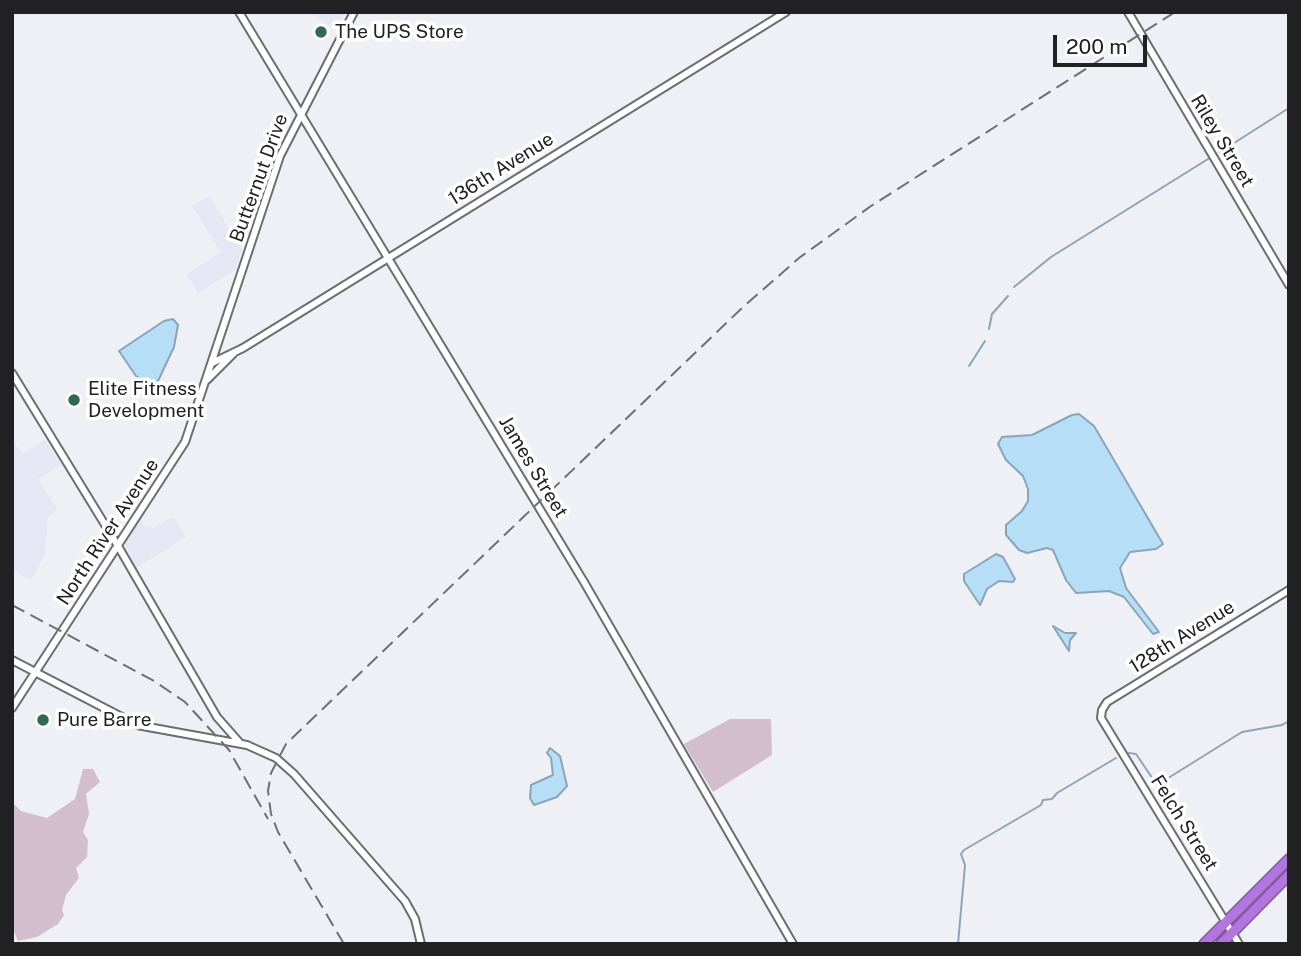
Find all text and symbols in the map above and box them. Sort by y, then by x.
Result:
place label: The UPS Store [335,21,464,43]
scale bar [1056,21,1150,65]
marker: The UPS Store [313,24,329,40]
text: 200 m [1066,34,1127,59]
street label: Riley Street [1186,91,1258,191]
street label: Butternut Drive [225,111,293,245]
street label: 136th Avenue [444,128,558,210]
place label: Elite Fitness Development [88,378,204,422]
marker: Elite Fitness Development [66,392,82,408]
street label: James Street [494,412,572,522]
street label: North River Avenue [52,455,164,609]
street label: 128th Avenue [1125,596,1239,678]
place label: Pure Barre [57,709,152,731]
marker: Pure Barre [35,712,51,728]
street label: Felch Street [1146,771,1222,875]

